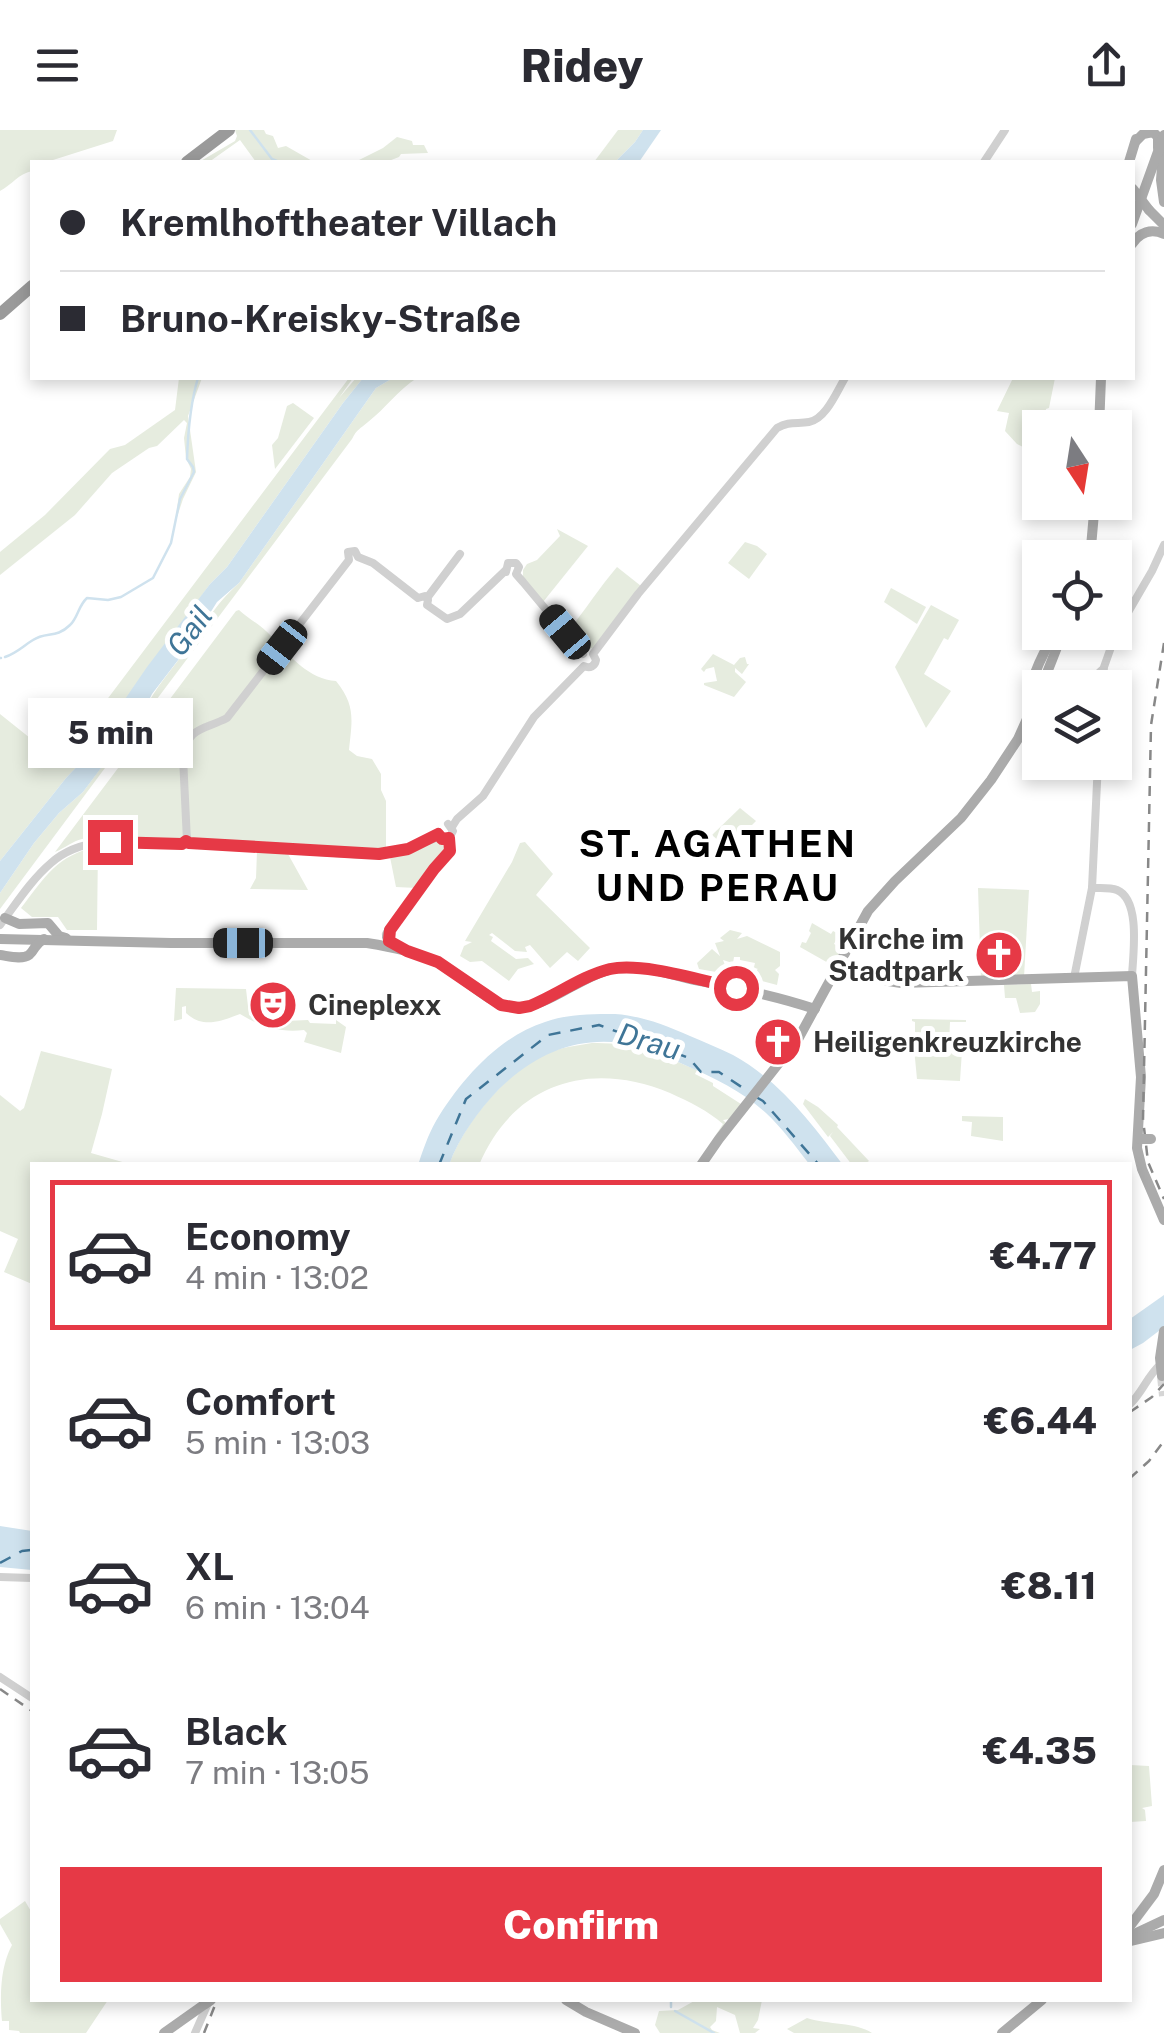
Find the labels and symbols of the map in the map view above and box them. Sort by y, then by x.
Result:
north arrow [1022,410,1132,520]
water label: Gail [159,598,220,663]
car [534,599,596,665]
car [252,614,312,680]
callout: 5 min [28,697,192,767]
route end [88,820,133,865]
district label: ST. AGATHEN UND PERAU [579,821,858,910]
place label: Kirche im Stadtpark [828,922,964,987]
car [213,928,273,958]
church icon: Kirche im Stadtpark [973,929,1025,981]
route start [714,966,759,1011]
theatre icon: Cineplexx [247,979,299,1031]
place label: Cineplexx [308,988,442,1021]
water label: Drau [614,1015,685,1067]
church icon: Heiligenkreuzkirche [752,1016,804,1068]
place label: Heiligenkreuzkirche [813,1025,1082,1058]

